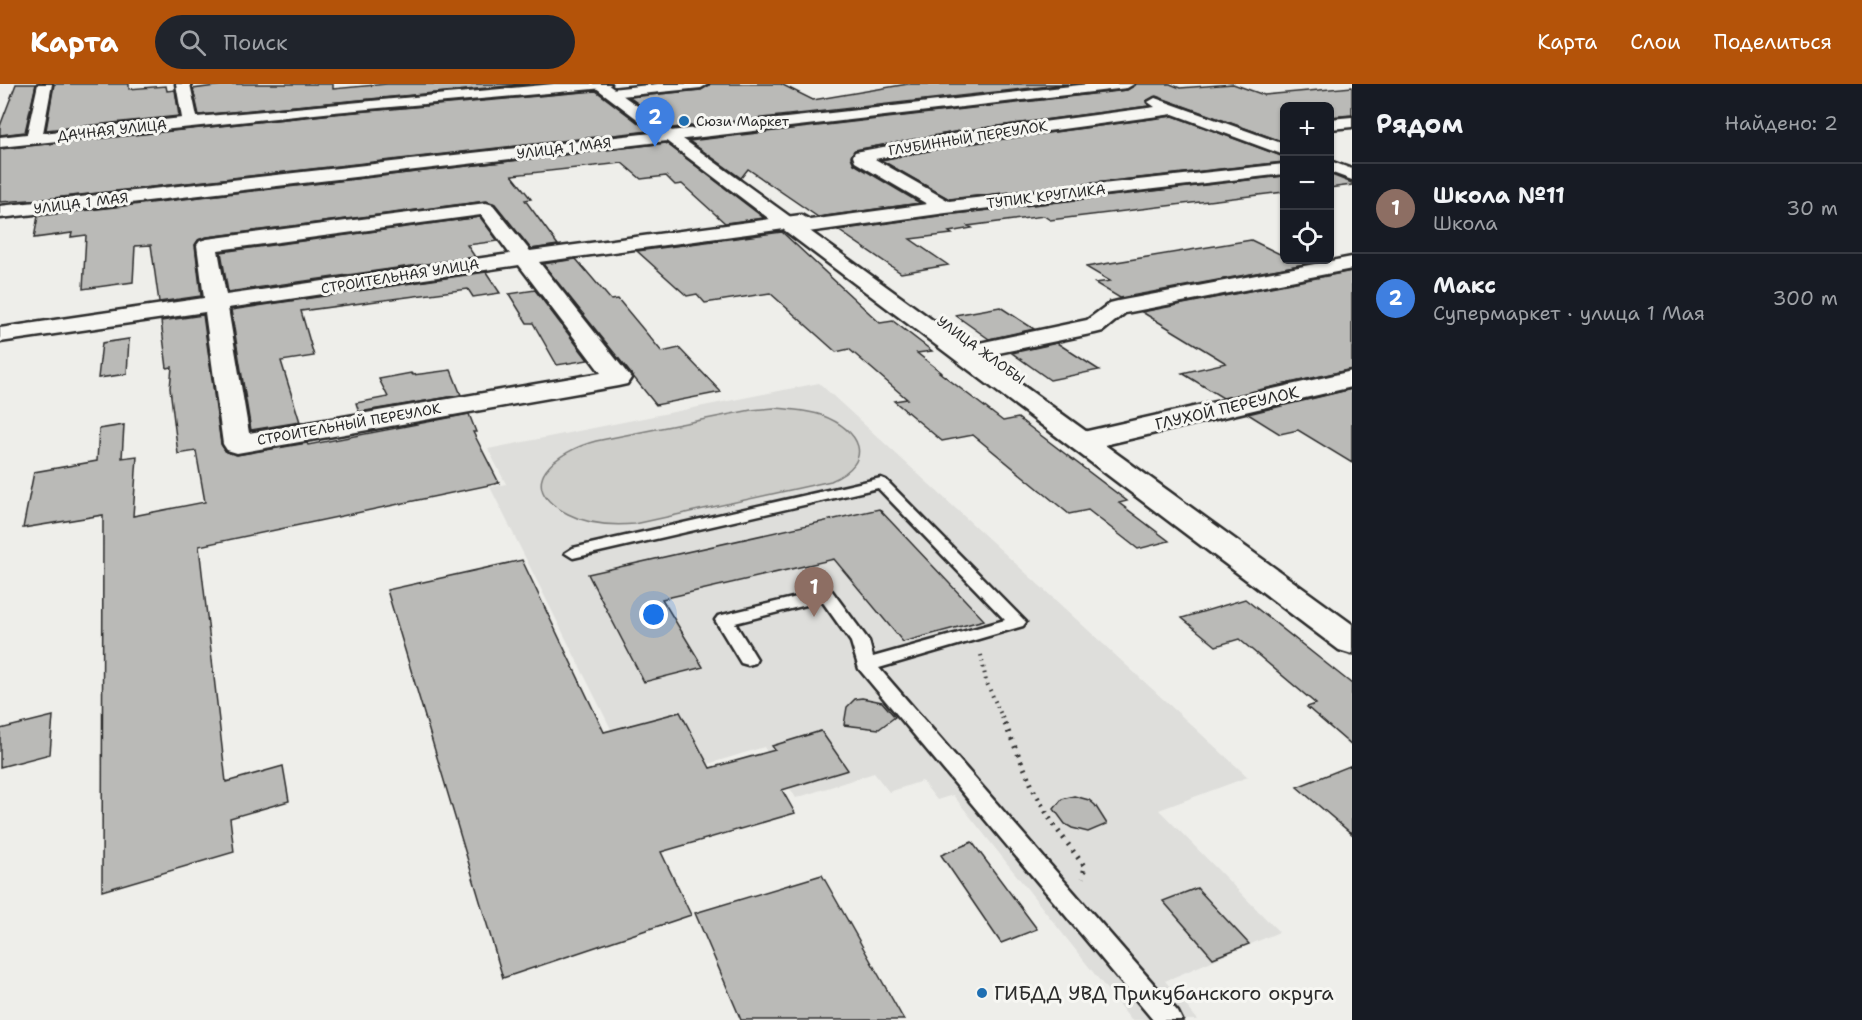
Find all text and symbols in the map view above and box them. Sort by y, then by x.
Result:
search box [155,15,575,69]
text: Карта [30,23,119,61]
icon: search [176,26,209,59]
text: Поиск [224,28,288,57]
text: Карта [1537,28,1597,56]
text: Слои [1630,28,1681,56]
text: Поделиться [1714,28,1832,56]
pin: 2 [636,98,674,147]
map controls [1280,102,1334,264]
button: + [1280,102,1334,156]
text: Рядом [1376,106,1463,141]
text: Найдено: 2 [1725,110,1838,136]
place label: Сюзи Маркет [696,112,790,130]
marker: Сюзи Маркет [677,114,691,128]
street label: ДАЧНАЯ УЛИЦА [56,115,168,145]
street label: ГЛУБИННЫЙ ПЕРЕУЛОК [887,117,1049,159]
street label: УЛИЦА 1 МАЯ [516,133,612,163]
button: − [1280,156,1334,210]
street label: ТУПИК КРУГЛИКА [985,180,1107,212]
text: Школа №11 [1433,181,1565,210]
street label: УЛИЦА 1 МАЯ [33,188,129,218]
text: 1 [1391,195,1400,221]
text: 30 m [1786,195,1838,221]
button: locate [1280,210,1334,264]
text: Школа [1433,210,1498,236]
street label: СТРОИТЕЛЬНАЯ УЛИЦА [320,255,480,297]
text: Макс [1433,271,1496,300]
text: 2 [1389,285,1403,311]
text: 300 m [1772,285,1838,311]
text: Супермаркет · улица 1 Мая [1433,300,1705,326]
street label: УЛИЦА ЖЛОБЫ [933,312,1029,388]
street label: ГЛУХОЙ ПЕРЕУЛОК [1153,381,1302,435]
street label: СТРОИТЕЛЬНЫЙ ПЕРЕУЛОК [256,399,442,449]
pin: 1 [794,568,834,617]
your location [639,600,668,629]
place label: ГИБДД УВД Прикубанского округа [994,980,1334,1006]
marker: ГИБДД УВД Прикубанского округа [975,986,989,1000]

